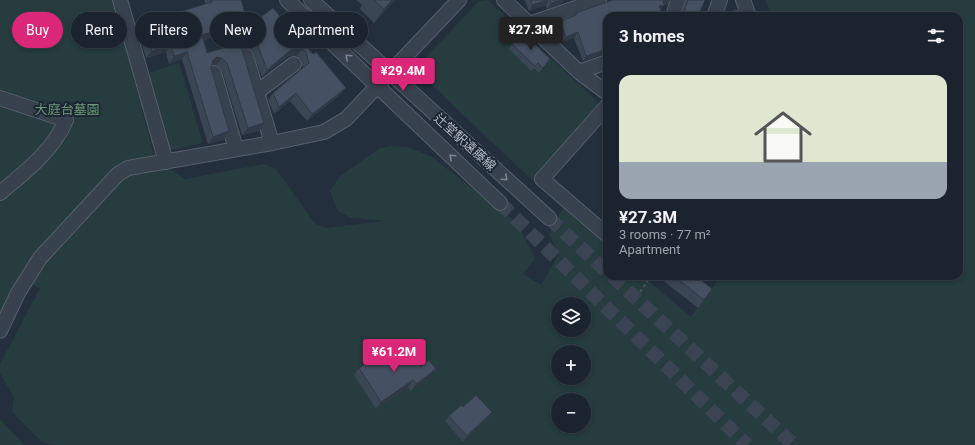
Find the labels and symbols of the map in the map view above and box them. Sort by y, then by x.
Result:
pin: ¥27.3M [498,17,564,51]
one-way arrow [345,55,352,62]
pin: ¥29.4M [370,58,436,92]
park label: 大庭台墓園 [34,102,100,117]
street label: 辻堂駅遠藤線 [431,110,499,174]
one-way arrow [449,154,457,162]
one-way arrow [500,173,508,181]
pin: ¥61.2M [361,339,427,373]

